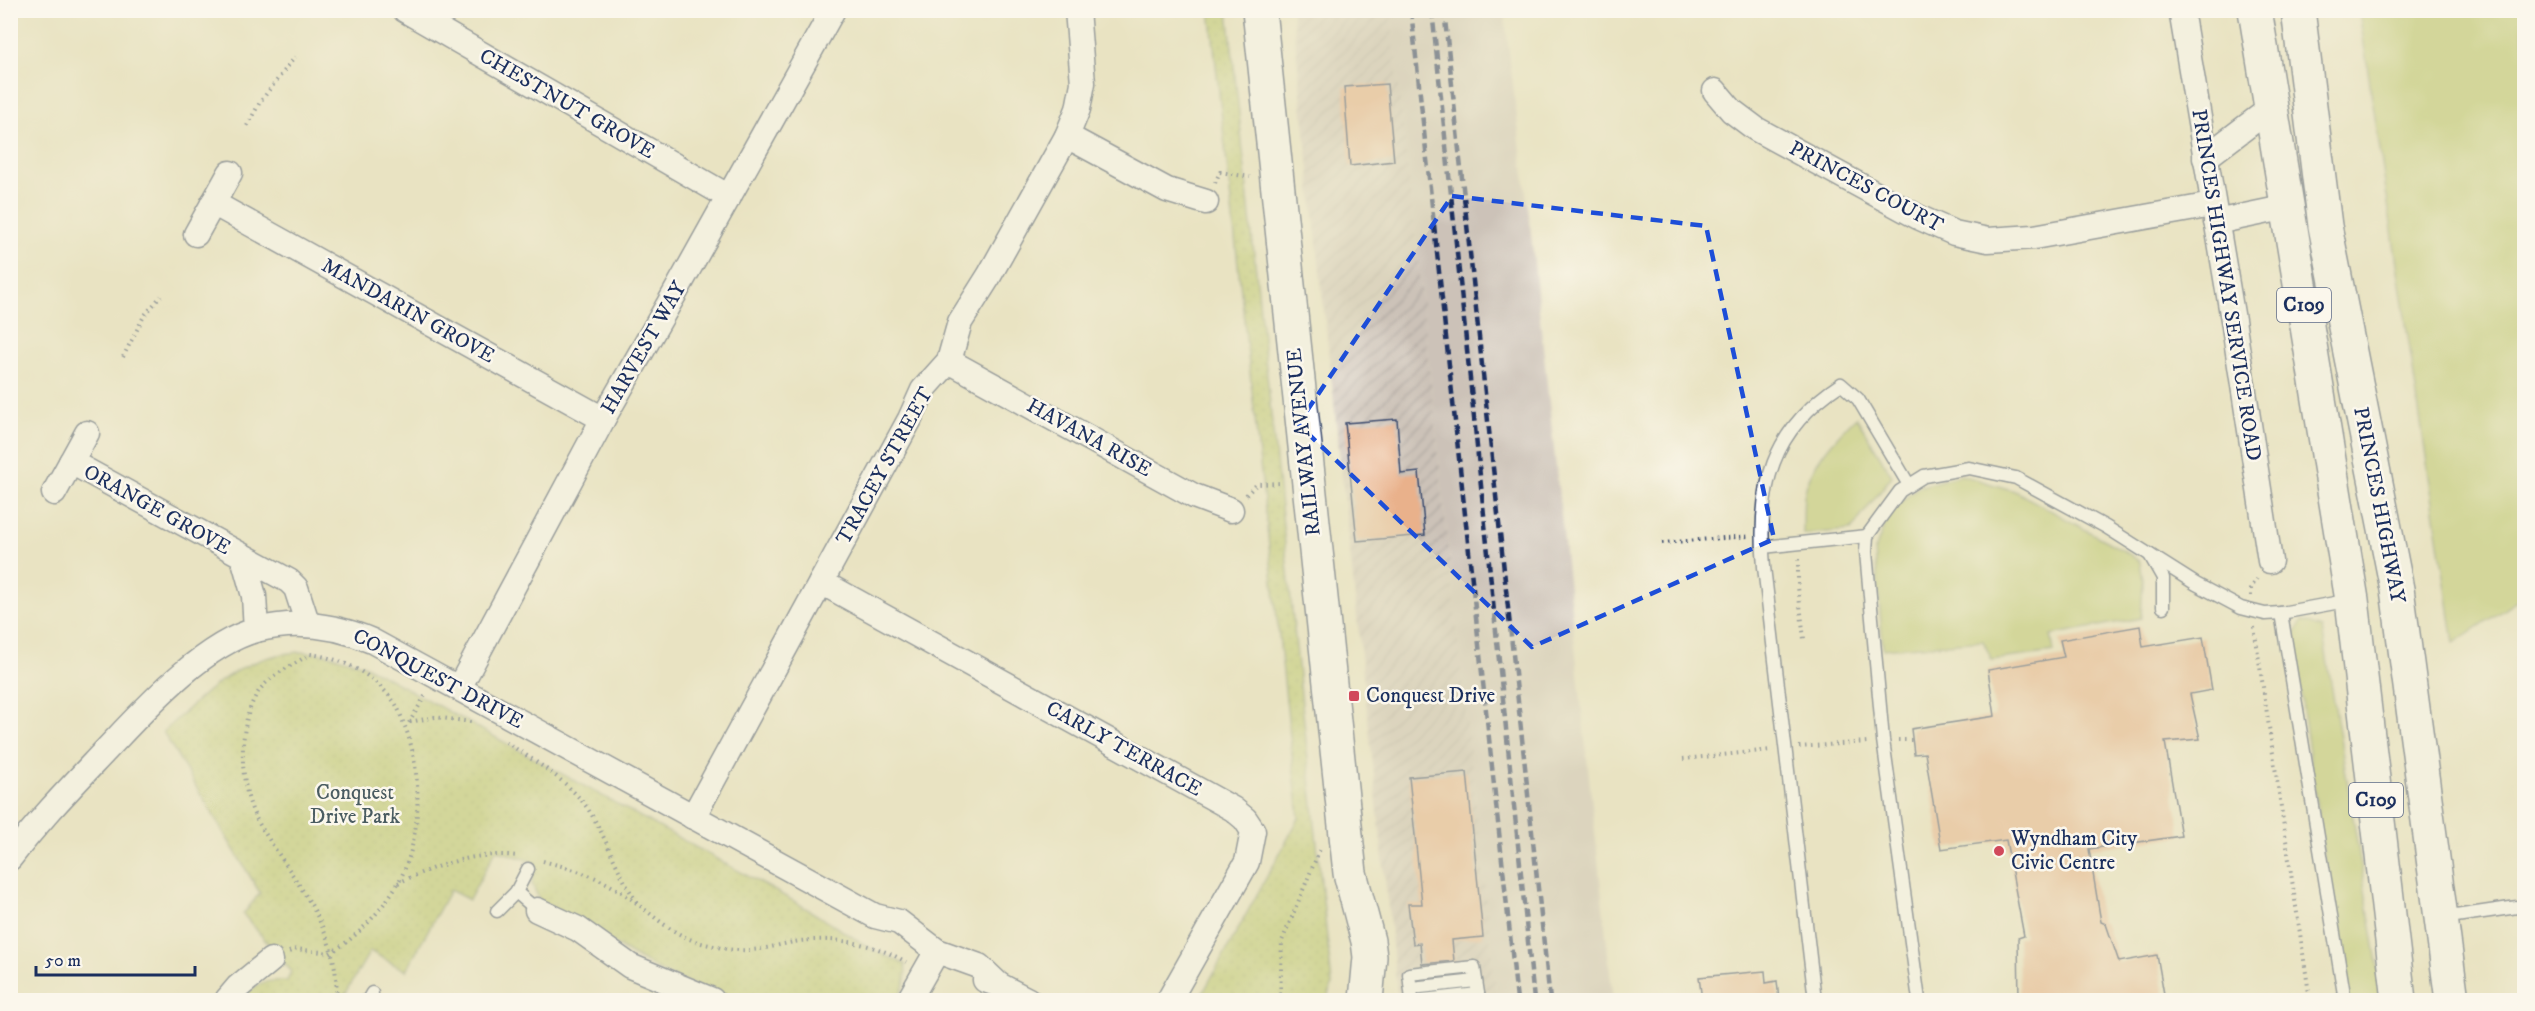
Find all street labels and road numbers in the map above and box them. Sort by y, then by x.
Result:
street label: CHESTNUT GROVE [475,43,660,165]
street label: PRINCES HIGHWAY SERVICE ROAD [2185,107,2267,463]
street label: PRINCES COURT [1784,135,1948,239]
street label: MANDARIN GROVE [317,253,499,370]
street label: HARVEST WAY [595,276,693,419]
road number: C109 [2277,288,2331,322]
street label: RAILWAY AVENUE [1281,347,1327,537]
street label: TRACEY STREET [831,383,939,549]
street label: HAVANA RISE [1022,393,1156,483]
street label: PRINCES HIGHWAY [2347,405,2411,606]
street label: ORANGE GROVE [79,459,235,561]
street label: CONQUEST DRIVE [348,623,528,735]
street label: CARLY TERRACE [1041,695,1207,803]
road number: C109 [2349,783,2403,817]

